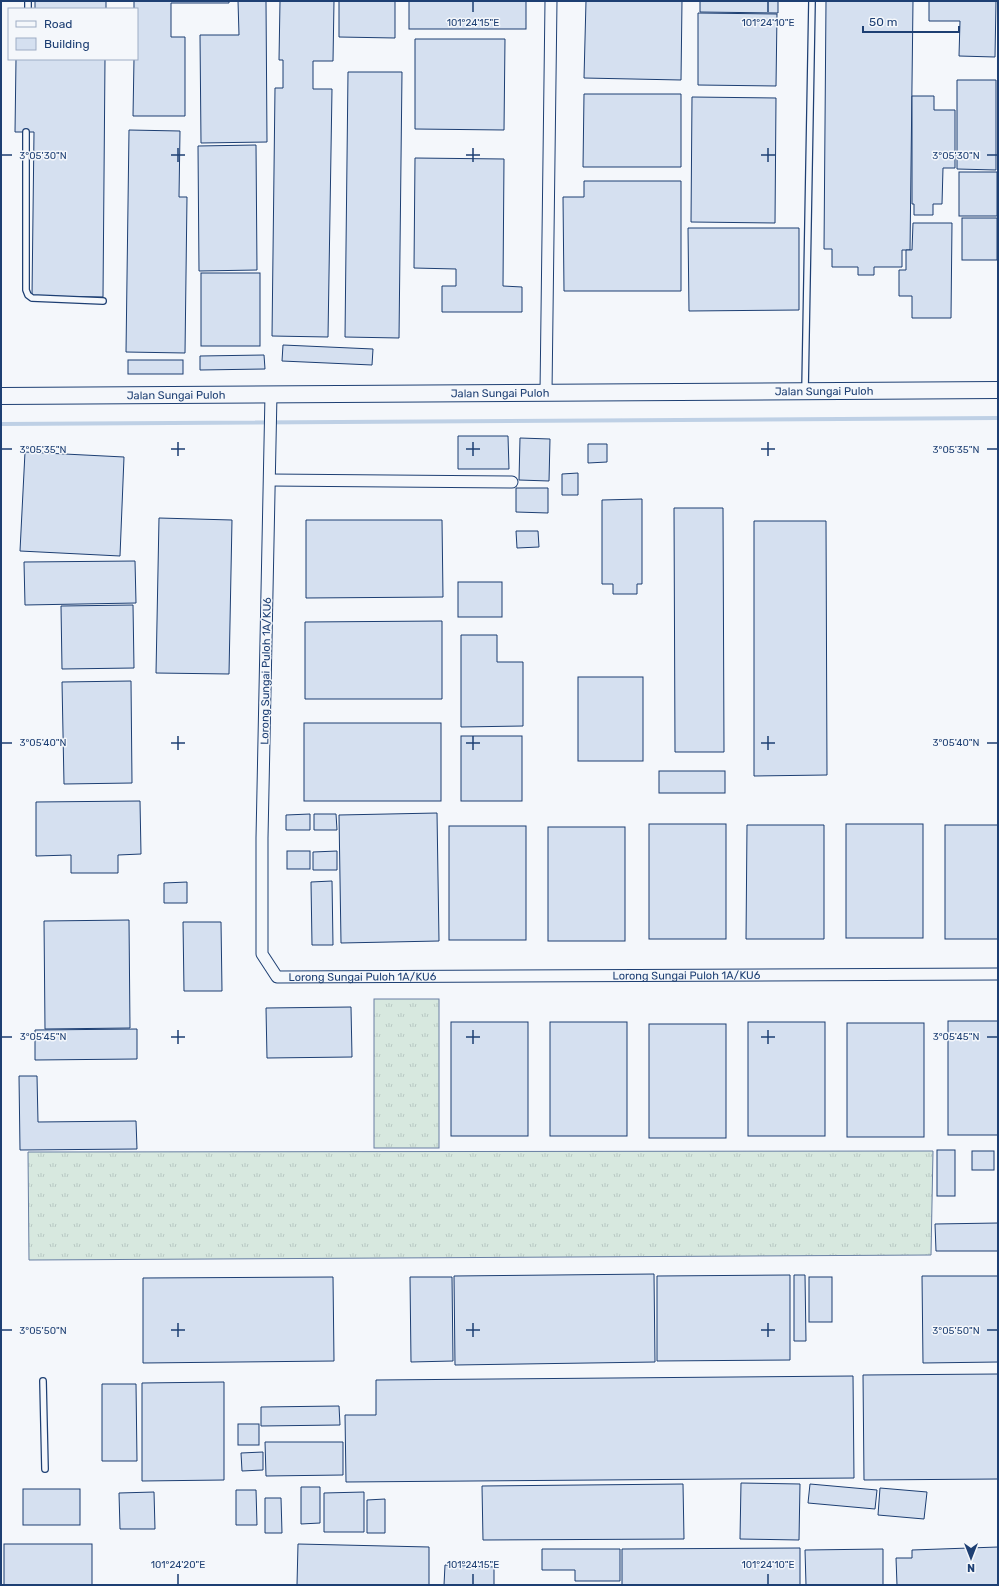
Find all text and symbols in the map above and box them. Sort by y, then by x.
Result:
legend [8,8,138,60]
scale bar [863,8,959,34]
text: 50 m [869,15,897,29]
text: Road [44,17,72,31]
text: 101°24'15"E [447,17,499,29]
text: 101°24'10"E [741,17,795,29]
text: Building [44,37,90,51]
text: 3°05'30"N [19,150,67,162]
text: 3°05'30"N [932,150,980,162]
street label: Jalan Sungai Puloh [775,384,873,398]
street label: Jalan Sungai Puloh [451,386,549,400]
street label: Jalan Sungai Puloh [127,388,225,402]
text: 3°05'35"N [20,444,67,456]
text: 3°05'35"N [933,444,980,456]
street label: Lorong Sungai Puloh 1A/KU6 [258,597,274,745]
text: 3°05'40"N [19,737,67,749]
text: 3°05'40"N [932,737,980,749]
street label: Lorong Sungai Puloh 1A/KU6 [613,968,761,982]
street label: Lorong Sungai Puloh 1A/KU6 [289,970,437,983]
text: 3°05'45"N [20,1031,66,1043]
text: 3°05'45"N [933,1031,979,1043]
text: 3°05'50"N [19,1325,67,1337]
text: 3°05'50"N [932,1325,980,1337]
north arrow [951,1538,991,1578]
text: 101°24'20"E [151,1559,205,1571]
text: 101°24'15"E [447,1559,499,1571]
text: 101°24'10"E [741,1559,795,1571]
text: N [967,1561,975,1574]

